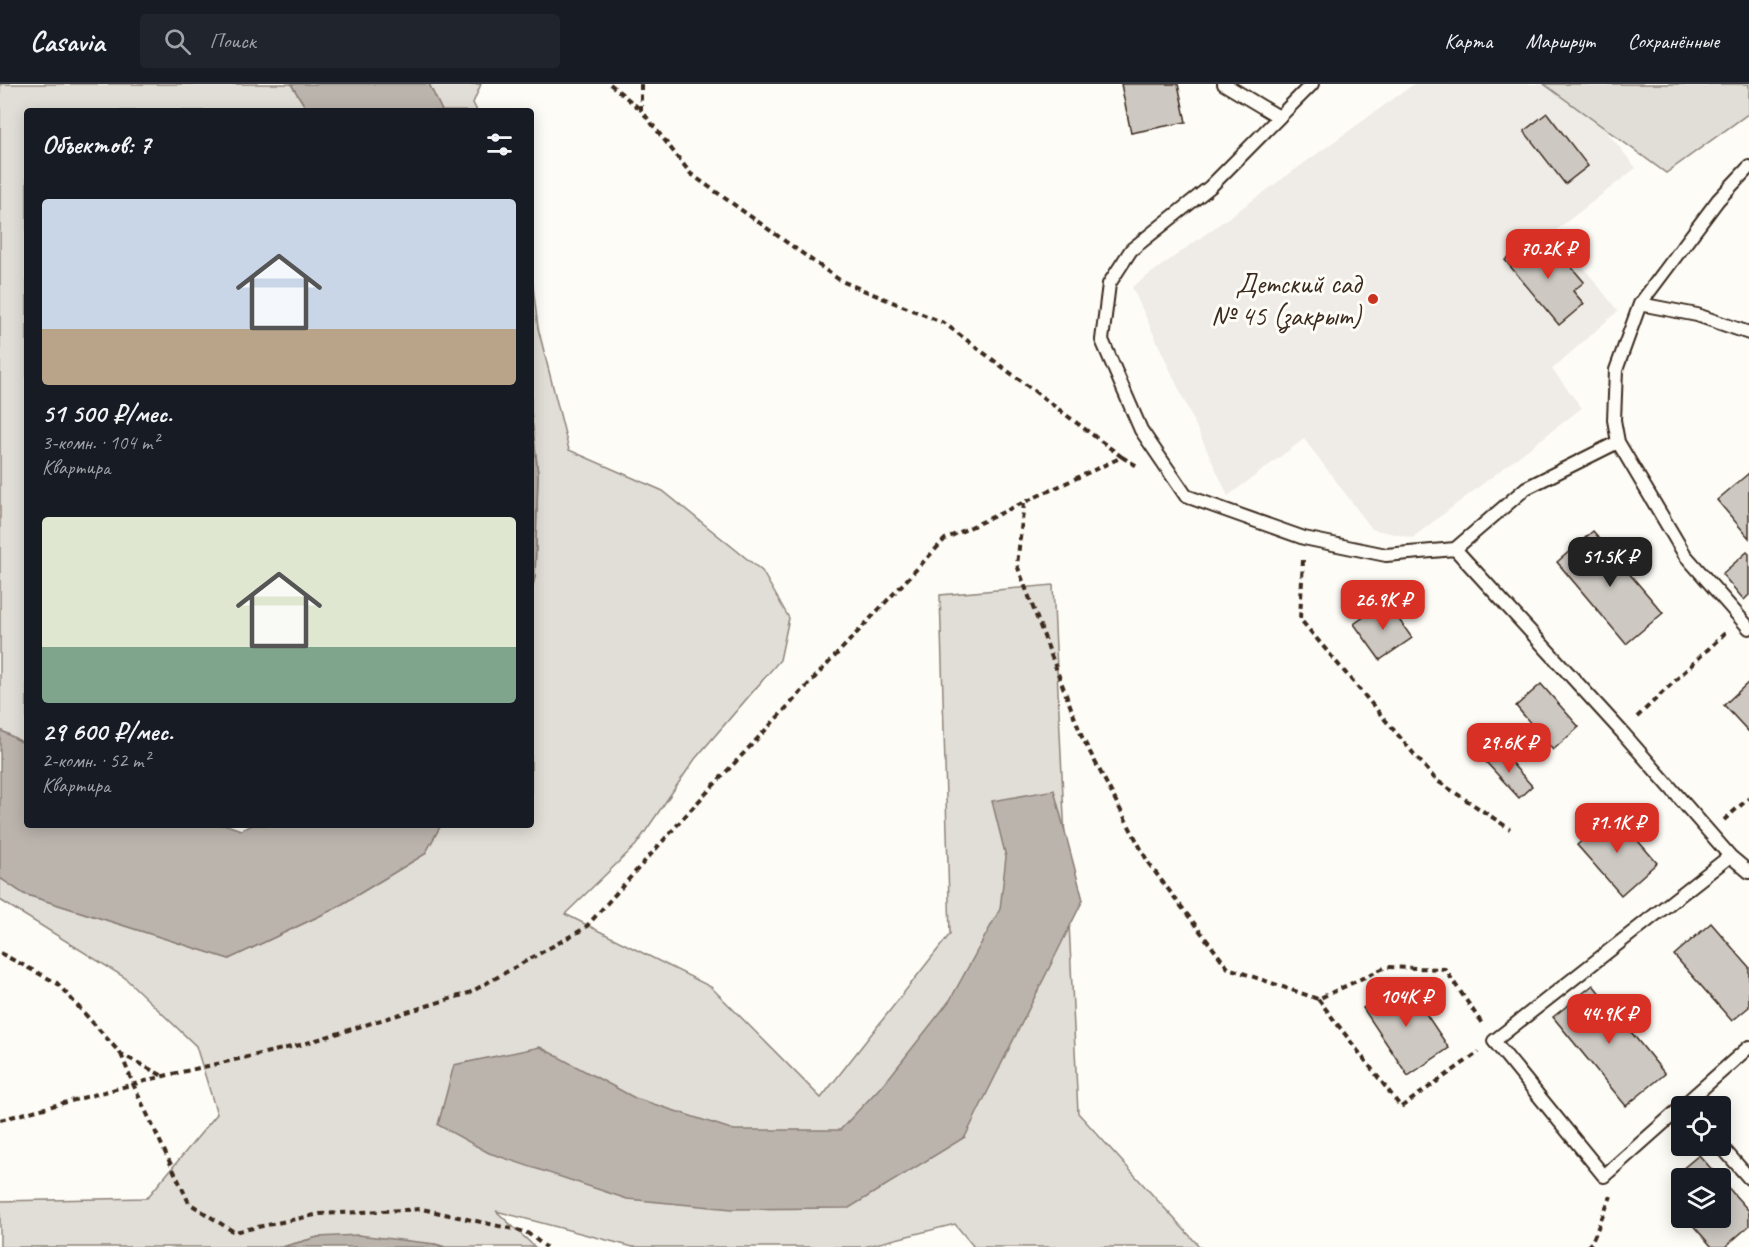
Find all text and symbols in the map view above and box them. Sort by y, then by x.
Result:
search box [140,14,560,68]
text: Casavia [30,24,104,59]
icon: search [161,25,194,58]
text: Поиск [209,27,256,55]
text: Карта [1444,28,1493,54]
text: Маршрут [1526,28,1595,54]
text: Сохранённые [1628,28,1719,54]
text: Объектов: 7 [42,128,151,161]
icon: filters [483,128,516,161]
pin: 70.2K ₽ [1493,229,1603,280]
text: 70.2K ₽ [1520,236,1576,261]
icon: home [225,238,333,346]
place label: Детский сад № 45 (закрыт) [1211,266,1364,334]
marker: Детский сад № 45 (закрыт) [1366,292,1380,306]
text: 51 500 ₽/мес. [42,397,172,430]
text: 3-комн. · 104 m² [42,430,159,455]
text: Квартира [42,455,110,480]
pin: 51.5K ₽ [1555,537,1665,588]
text: 51.5K ₽ [1582,544,1638,569]
icon: home [225,556,333,664]
pin: 26.9K ₽ [1328,580,1438,631]
text: 26.9K ₽ [1355,587,1411,612]
text: 29 600 ₽/мес. [42,715,173,748]
pin: 29.6K ₽ [1454,723,1564,774]
text: 29.6K ₽ [1481,730,1537,755]
text: 2-комн. · 52 m² [42,748,150,773]
text: Квартира [42,773,110,798]
pin: 71.1K ₽ [1562,803,1672,854]
text: 71.1K ₽ [1589,810,1645,835]
pin: 104K ₽ [1357,977,1455,1028]
text: 104K ₽ [1380,984,1432,1009]
pin: 44.9K ₽ [1554,994,1664,1045]
text: 44.9K ₽ [1581,1001,1637,1026]
map controls [1671,1096,1731,1228]
button: locate [1671,1096,1731,1156]
button: layers [1671,1168,1731,1228]

